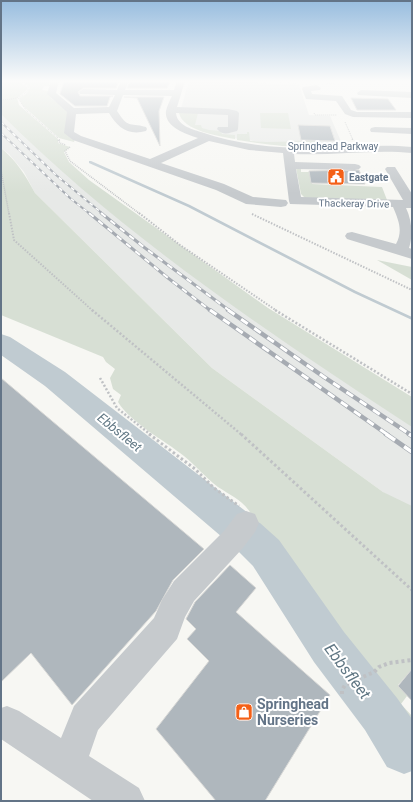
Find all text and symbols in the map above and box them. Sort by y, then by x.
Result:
street label: Springhead Parkway [288,141,379,152]
public building icon: Eastgate [326,167,346,187]
place label: Eastgate [349,172,389,183]
street label: Thackeray Drive [319,197,389,210]
water label: Ebbsfleet [95,410,145,455]
water label: Ebbsfleet [321,640,375,704]
place label: Springhead Nurseries [257,696,329,728]
shop icon: Springhead Nurseries [234,702,254,722]

